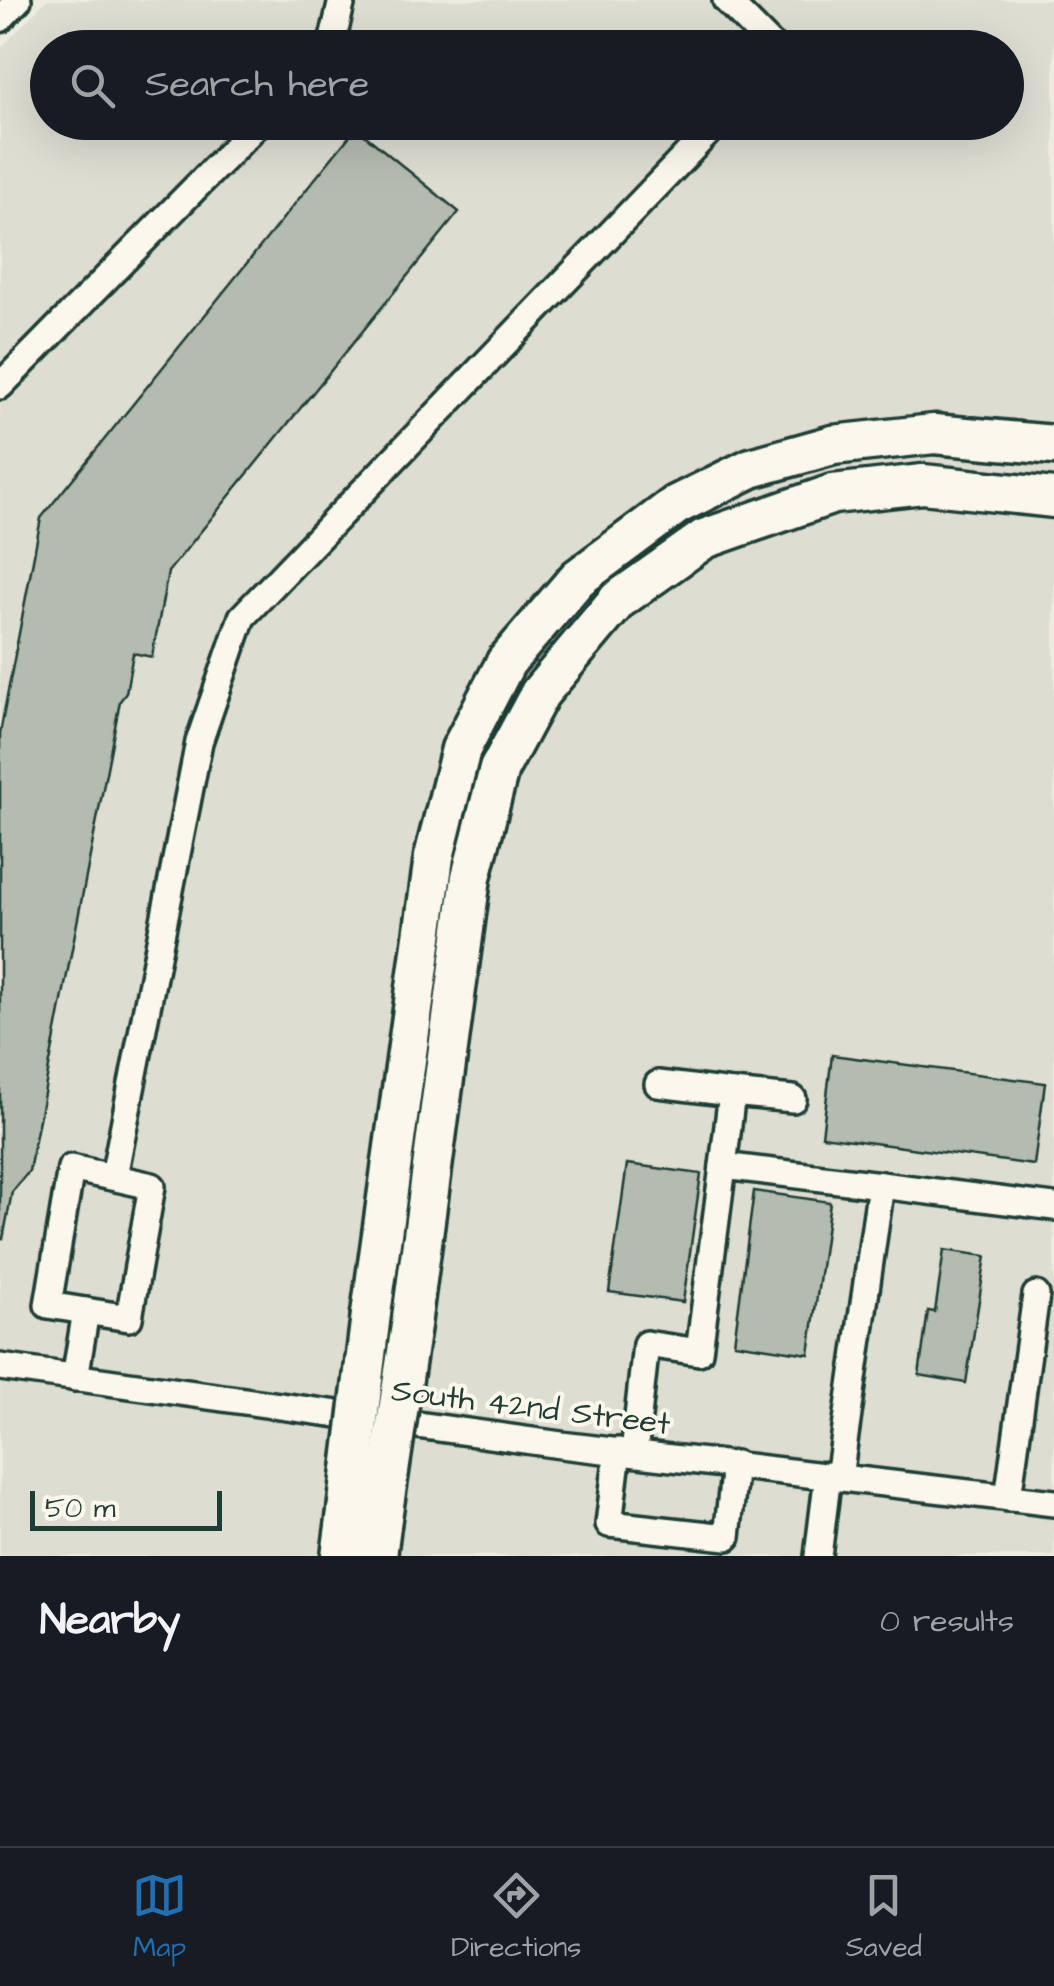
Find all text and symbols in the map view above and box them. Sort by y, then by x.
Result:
search box [30,30,1024,140]
icon: search [65,58,120,113]
text: Search here [145,59,369,111]
street label: South 42nd Street [389,1368,673,1447]
scale bar [30,1486,222,1530]
text: 50 m [45,1489,116,1528]
text: Nearby [40,1592,180,1650]
text: 0 results [880,1599,1014,1644]
tab: Map [132,1868,187,1967]
tab: Directions [451,1868,581,1967]
tab: Saved [846,1868,922,1967]

